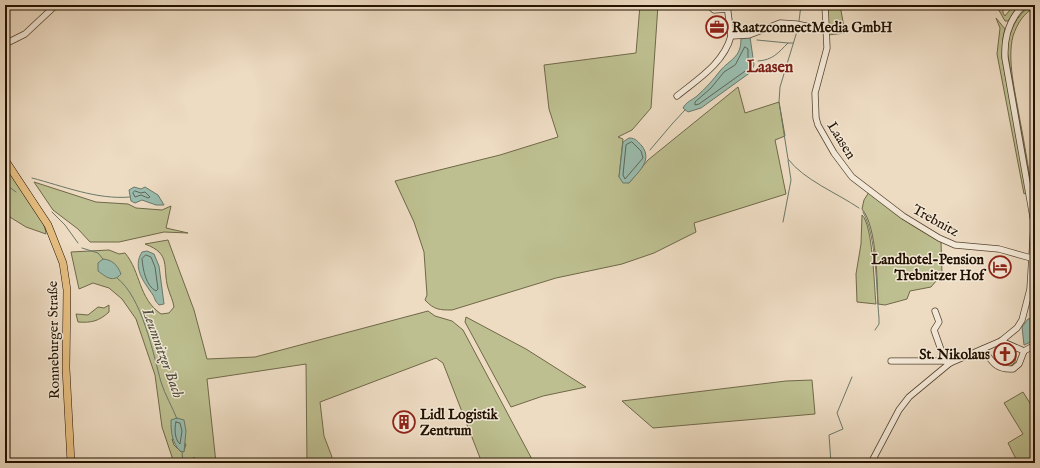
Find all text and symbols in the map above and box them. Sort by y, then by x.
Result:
office icon: RaatzconnectMedia GmbH [704,14,730,40]
place label: RaatzconnectMedia GmbH [732,19,893,37]
district label: Laasen [747,58,794,78]
street label: Laasen [823,118,860,163]
street label: Trebnitz [909,201,962,241]
place label: Landhotel-Pension Trebnitzer Hof [871,251,987,285]
hotel icon: Landhotel-Pension Trebnitzer Hof [987,254,1013,280]
street label: Ronneburger Straße [44,280,64,399]
water label: Leumnitzer Bach [137,305,188,401]
church icon: St. Nikolaus [992,341,1018,367]
place label: St. Nikolaus [919,346,990,364]
place label: Lidl Logistik Zentrum [420,406,498,440]
building icon: Lidl Logistik Zentrum [391,409,417,435]

